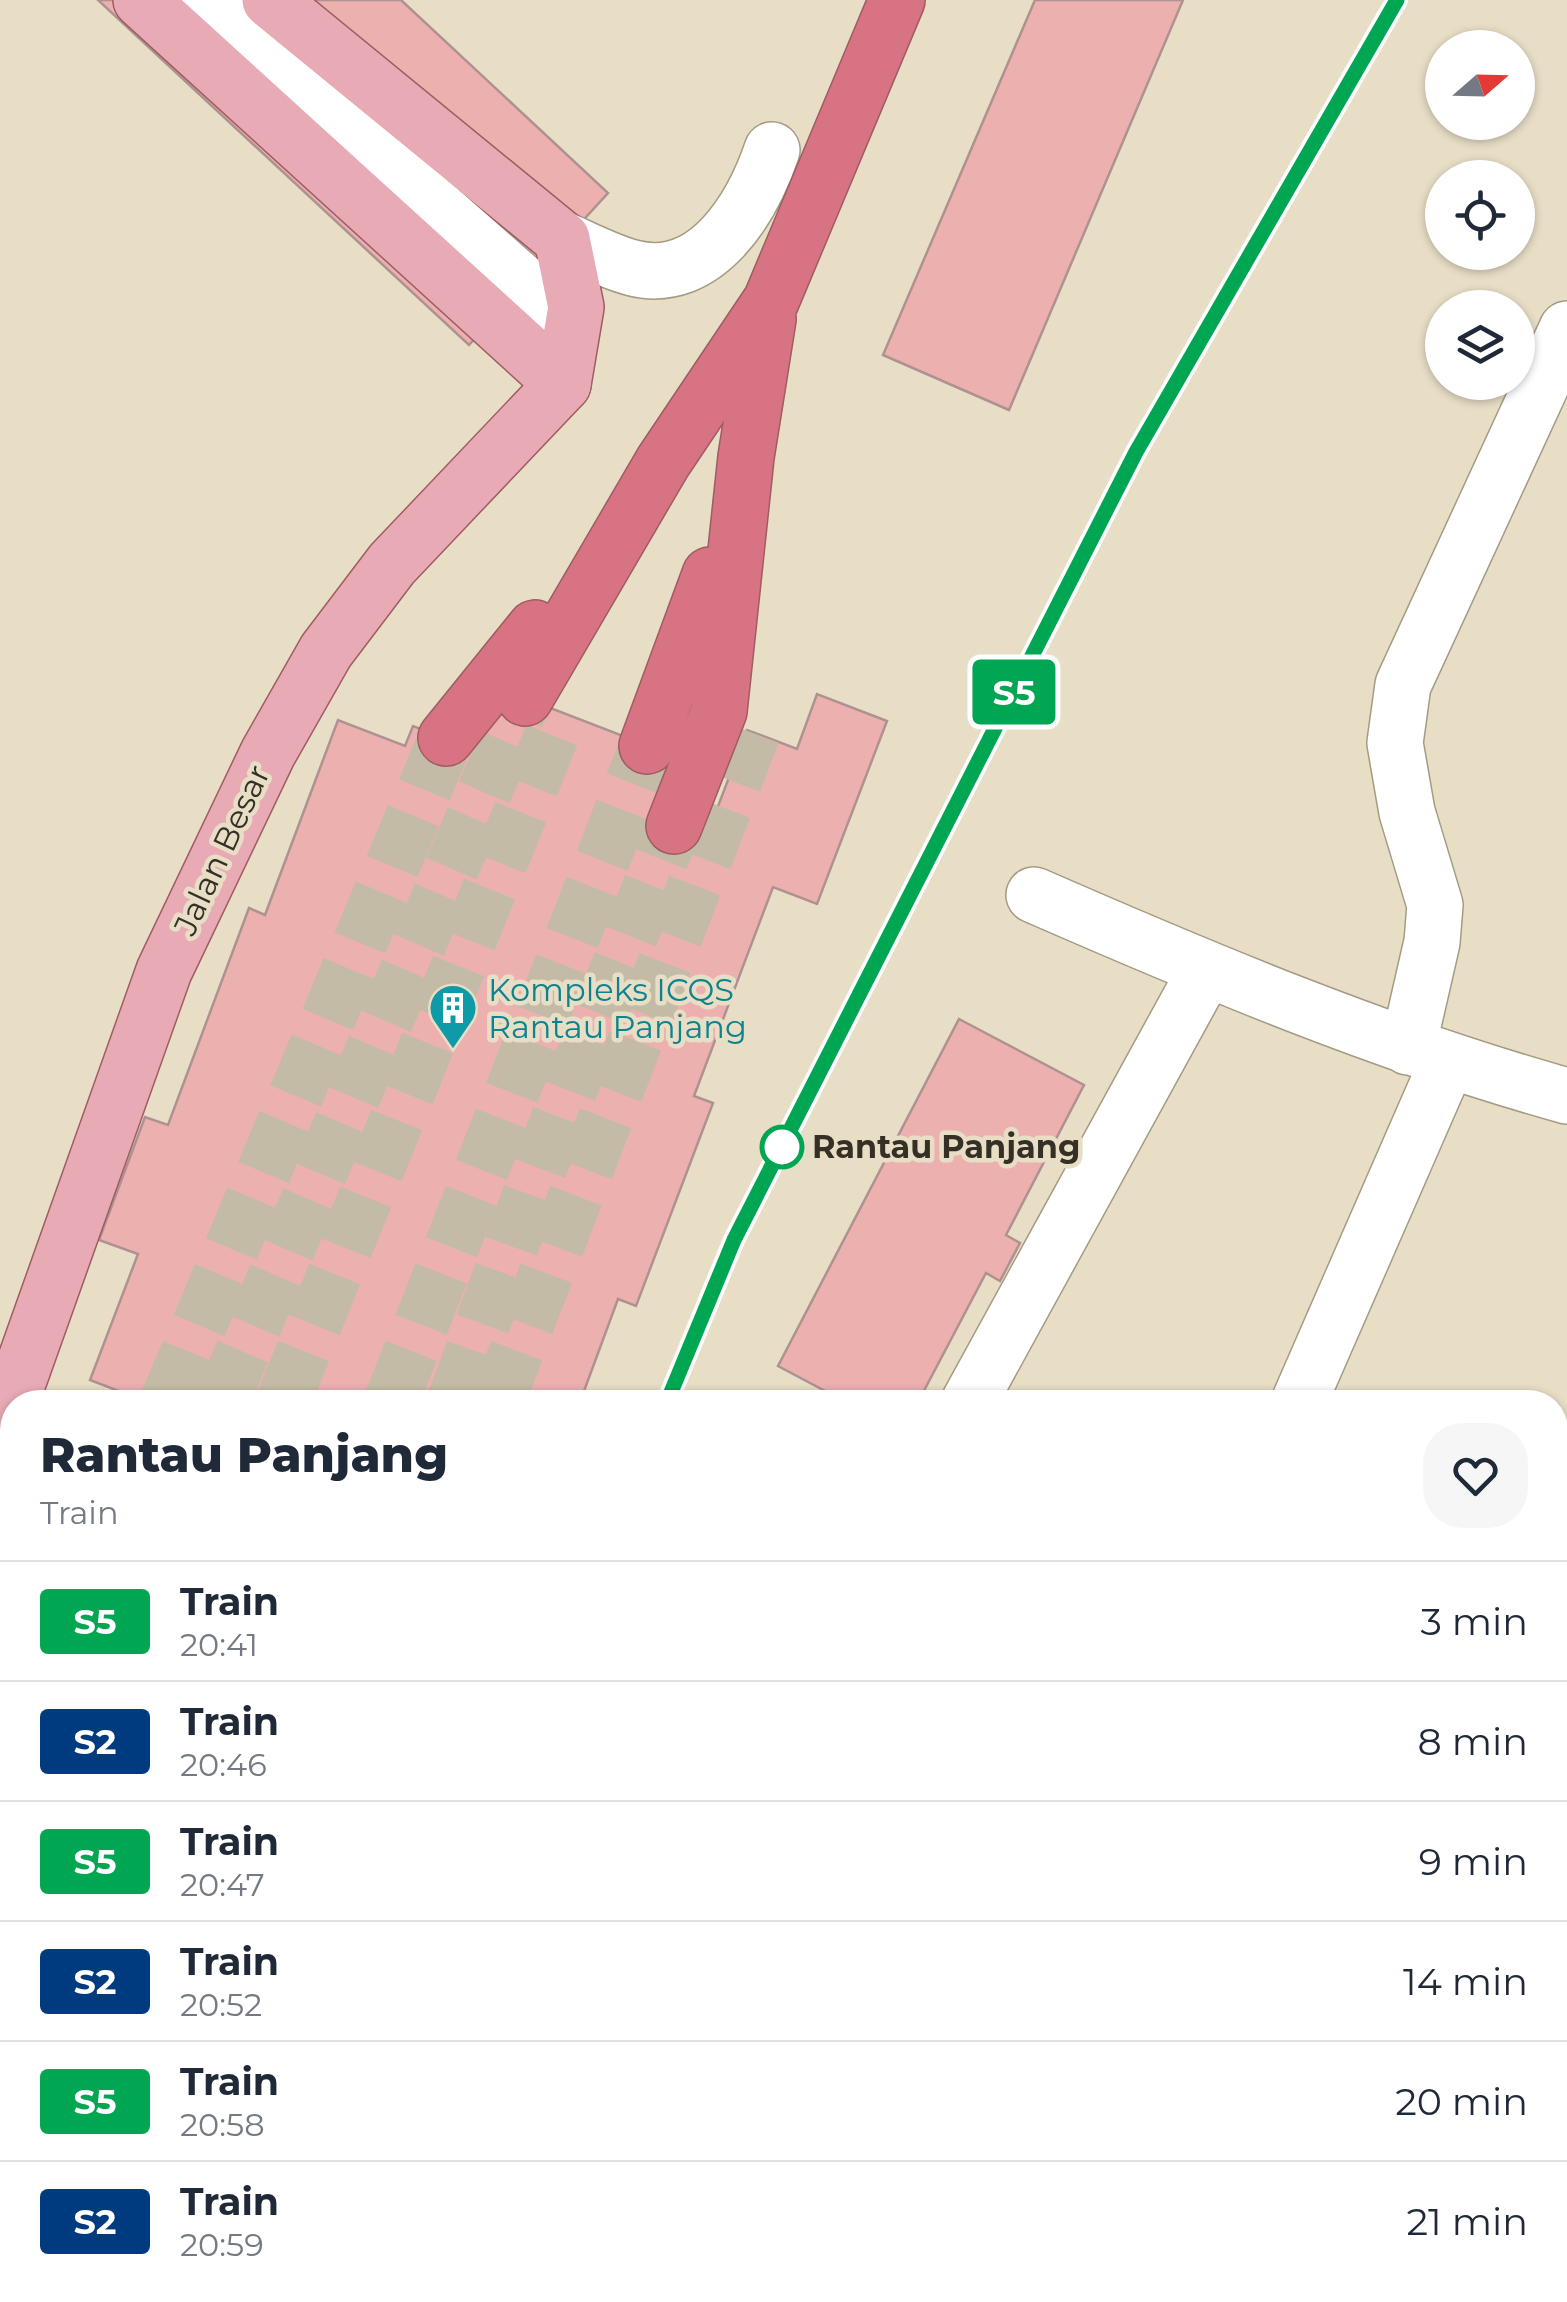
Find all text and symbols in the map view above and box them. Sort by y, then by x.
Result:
north arrow [1425,30,1535,140]
map controls [1425,30,1535,400]
button: locate [1425,160,1535,270]
button: layers [1425,290,1535,400]
line badge: S5 [969,660,1059,724]
text: S5 [992,671,1036,714]
street label: Jalan Besar [165,759,278,942]
place label: Kompleks ICQS Rantau Panjang [488,970,747,1046]
building icon: Kompleks ICQS Rantau Panjang [427,982,479,1050]
marker: Rantau Panjang [761,1126,803,1168]
place label: Rantau Panjang [812,1127,1080,1166]
button: heart [1423,1423,1528,1528]
text: Rantau Panjang [40,1426,448,1484]
text: Train [40,1493,119,1532]
text: Train [180,1578,279,1625]
text: 3 min [1420,1598,1528,1645]
text: S5 [73,1600,117,1643]
text: 20:41 [180,1625,258,1664]
text: Train [180,1698,279,1745]
text: 8 min [1418,1718,1528,1765]
text: S2 [74,1720,116,1763]
text: 20:46 [180,1745,267,1784]
text: Train [180,1818,279,1865]
text: 9 min [1419,1838,1528,1885]
text: S5 [73,1840,117,1883]
text: 20:47 [180,1865,264,1904]
text: Train [180,1938,279,1985]
text: 14 min [1403,1958,1528,2005]
text: S2 [74,1960,116,2003]
text: 20:52 [180,1985,262,2024]
text: Train [180,2058,279,2105]
text: 20 min [1395,2078,1528,2125]
text: S5 [73,2080,117,2123]
text: 20:58 [180,2105,265,2144]
text: Train [180,2178,279,2225]
text: 21 min [1407,2198,1528,2245]
text: S2 [74,2200,116,2243]
text: 20:59 [180,2225,264,2264]

